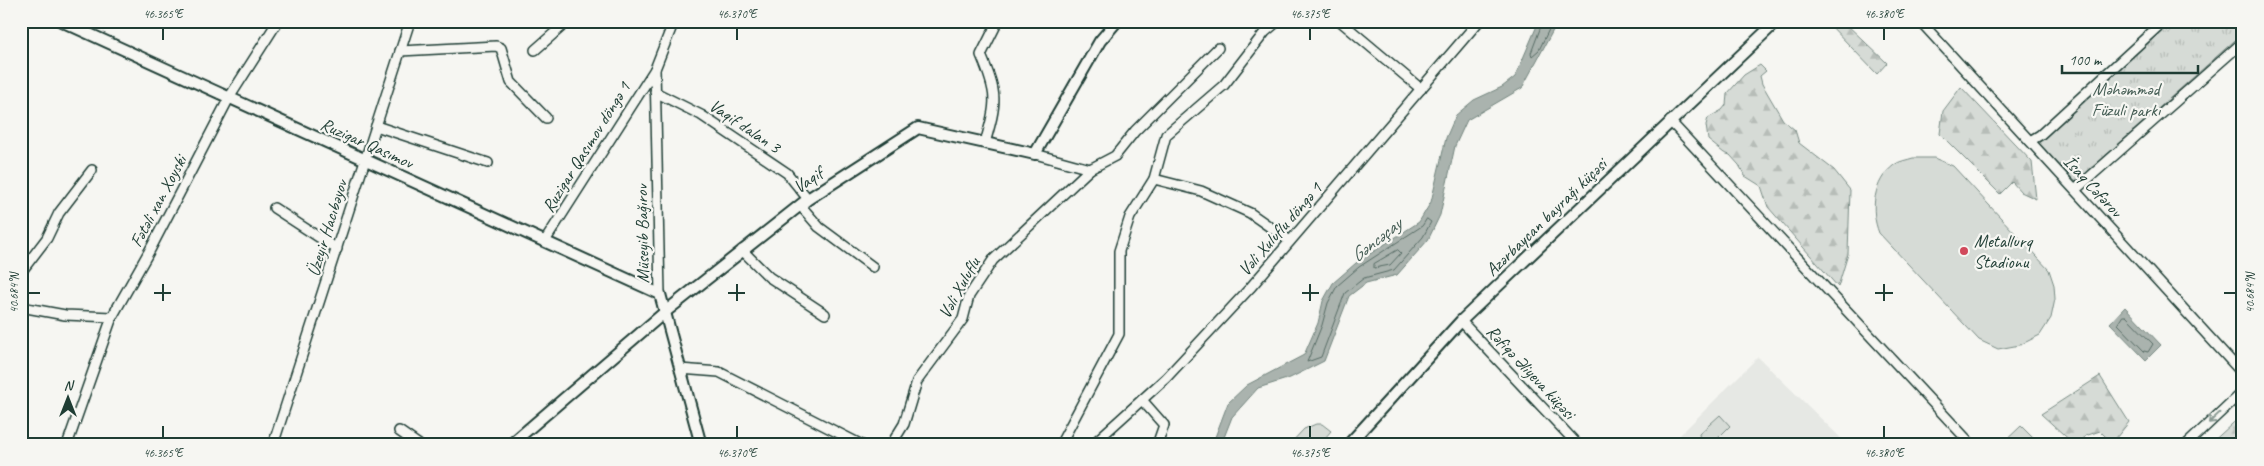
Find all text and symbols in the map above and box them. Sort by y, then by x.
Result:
text: 46.365°E [143,6,184,22]
text: 46.370°E [717,6,758,22]
text: 46.375°E [1290,6,1331,22]
text: 46.380°E [1864,6,1905,22]
scale bar [2062,42,2198,74]
text: 100 m [2069,51,2103,70]
street label: Ruzigar Qasımov döngə 1 [537,77,635,216]
park label: Məhəmməd Füzuli parkı [2092,78,2162,121]
street label: Vaqif dalan 3 [705,94,786,159]
street label: Ruzigar Qasımov [317,113,419,174]
street label: Fətəli xan Xoyski [125,149,193,251]
street label: İsaq Cəfərov [2059,150,2129,223]
street label: Azərbaycan bayrağı küçəsi [1481,152,1613,281]
street label: Vaqif [789,160,830,198]
street label: Üzeyir Hacıbəyov [302,175,353,279]
street label: Vəli Xuluflu döngə 1 [1233,177,1327,280]
street label: Müseyib Bağırov [630,182,654,283]
water label: Gəncəçay [1346,211,1409,267]
place label: Metallurq Stadionu [1974,230,2034,273]
marker: Metallurq Stadionu [1958,245,1970,257]
street label: Vəli Xuluflu [933,253,985,322]
text: 40.684°N [6,271,22,313]
text: 40.684°N [2242,271,2258,313]
street label: Rəfiqə Əliyeva küçəsi [1482,320,1582,426]
north arrow [42,374,92,424]
text: N [64,377,75,394]
one-way arrow [2208,412,2221,424]
text: 46.365°E [143,445,184,461]
text: 46.370°E [717,445,758,461]
text: 46.375°E [1290,445,1331,461]
text: 46.380°E [1864,445,1905,461]

